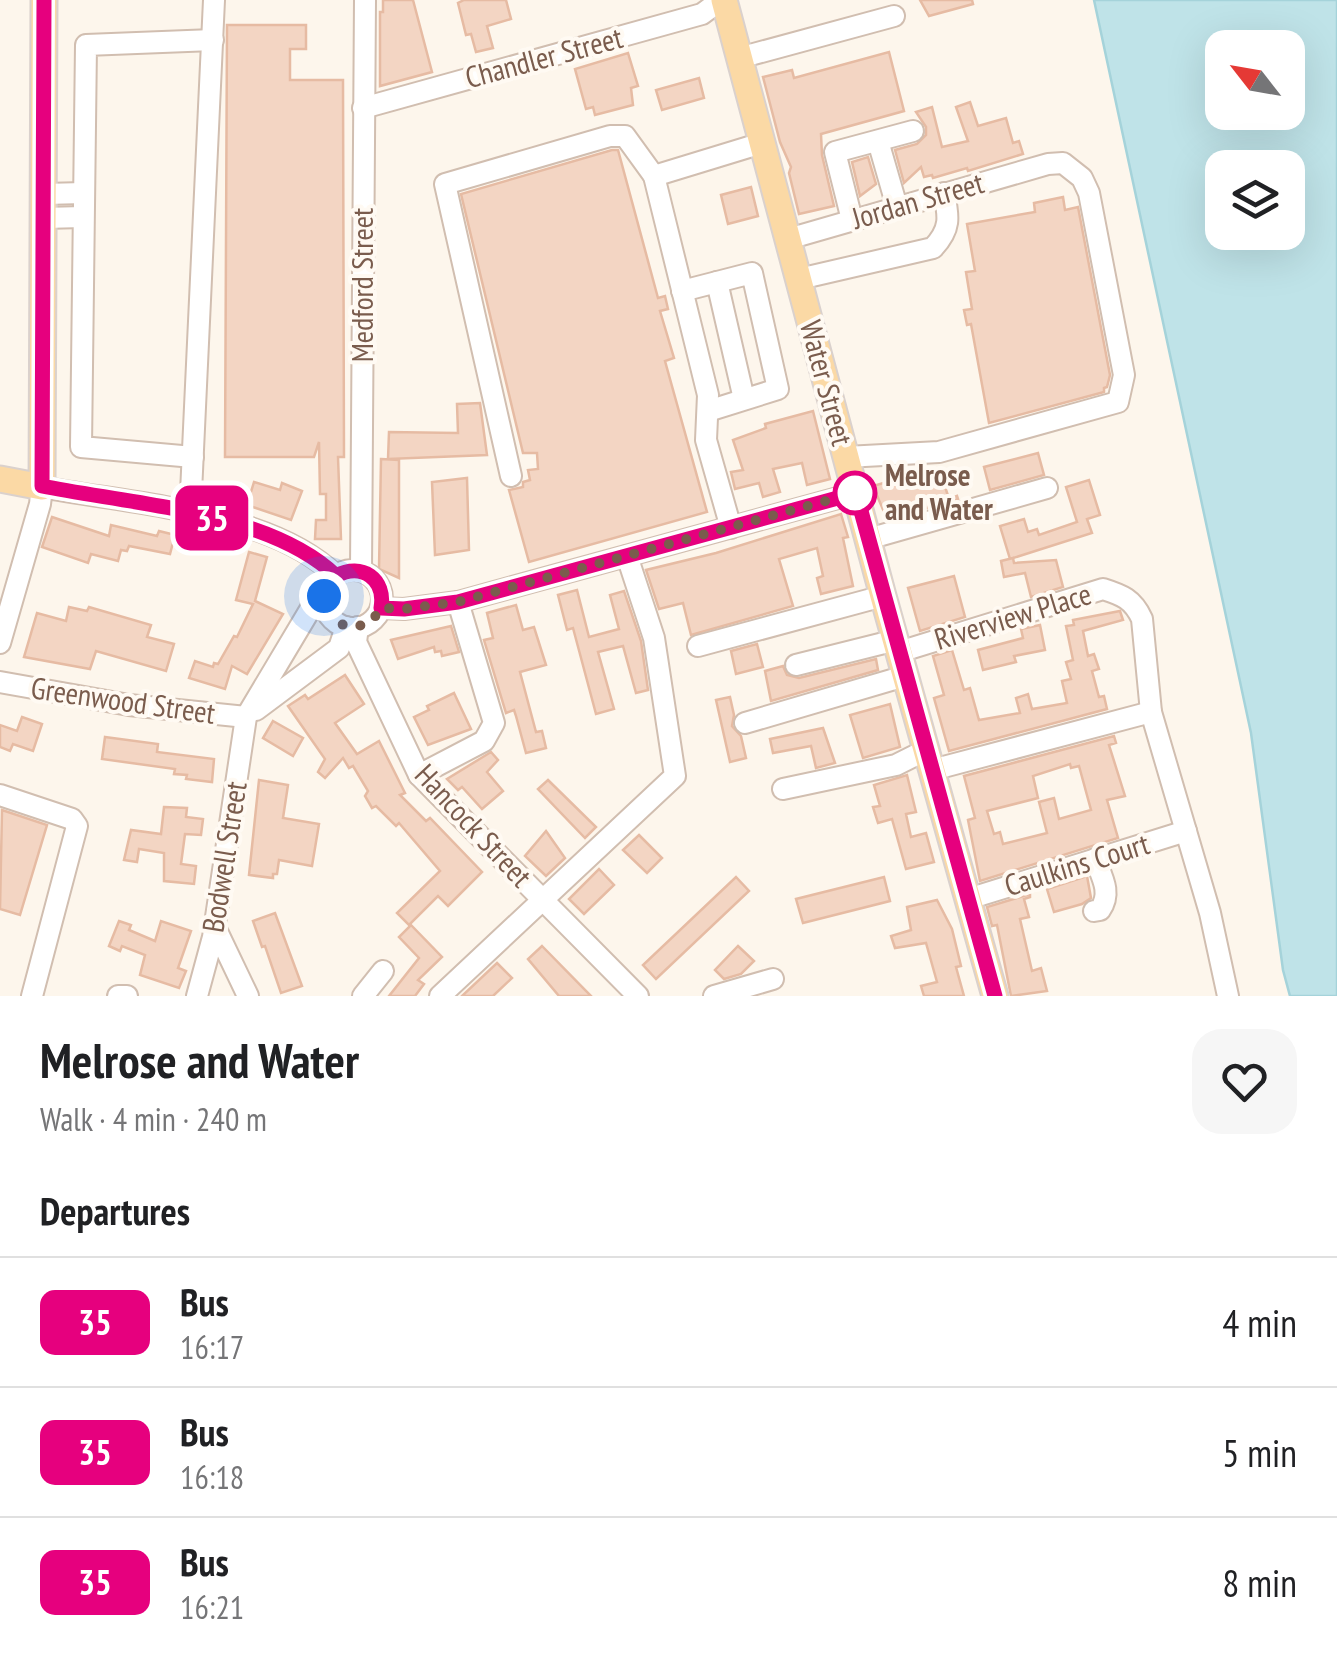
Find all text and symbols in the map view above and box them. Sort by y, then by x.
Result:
street label: Chandler Street [461,17,627,96]
north arrow [1205,30,1305,130]
map controls [1205,30,1305,250]
button: layers [1205,150,1305,250]
street label: Jordan Street [846,162,989,237]
street label: Medford Street [342,207,381,362]
street label: Water Street [792,316,863,450]
place label: Melrose and Water [885,455,993,528]
marker: Melrose and Water [834,472,876,514]
line badge: 35 [167,486,257,550]
text: 35 [195,495,229,541]
your location [299,571,349,621]
street label: Riverview Place [929,573,1096,658]
street label: Greenwood Street [29,667,219,732]
street label: Hancock Street [407,755,542,895]
street label: Bodwell Street [192,778,255,935]
street label: Caulkins Court [999,823,1154,904]
text: Melrose and Water [40,1029,359,1091]
button: heart [1192,1029,1297,1134]
text: Walk · 4 min · 240 m [40,1098,267,1140]
text: Departures [40,1186,190,1235]
text: Bus [180,1277,229,1326]
text: 4 min [1222,1298,1297,1347]
text: 35 [78,1299,112,1345]
text: 16:17 [180,1326,244,1368]
text: Bus [180,1407,229,1456]
text: 5 min [1222,1428,1297,1477]
text: 35 [78,1429,112,1475]
text: 16:18 [180,1456,244,1498]
text: Bus [180,1537,229,1586]
text: 8 min [1222,1558,1297,1607]
text: 35 [78,1559,112,1605]
text: 16:21 [180,1586,244,1628]

